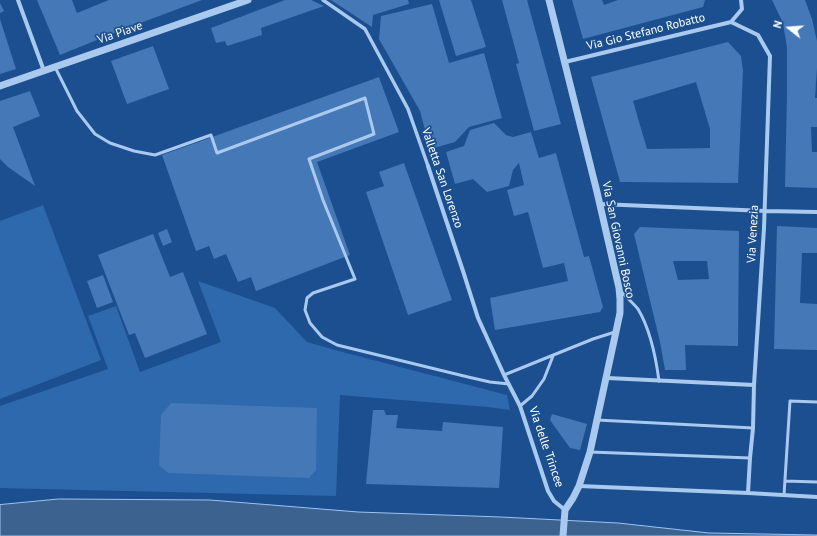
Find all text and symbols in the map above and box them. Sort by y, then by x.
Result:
north arrow [769,8,809,48]
street label: Via Gio Stefano Robatto [585,10,707,54]
street label: Via Piave [96,19,144,47]
text: N [770,19,785,30]
street label: Valletta San Lorenzo [418,126,466,230]
street label: Via San Giovanni Bosco [599,180,637,300]
street label: Via Venezia [744,204,762,264]
street label: Via delle Trincee [525,405,567,489]

